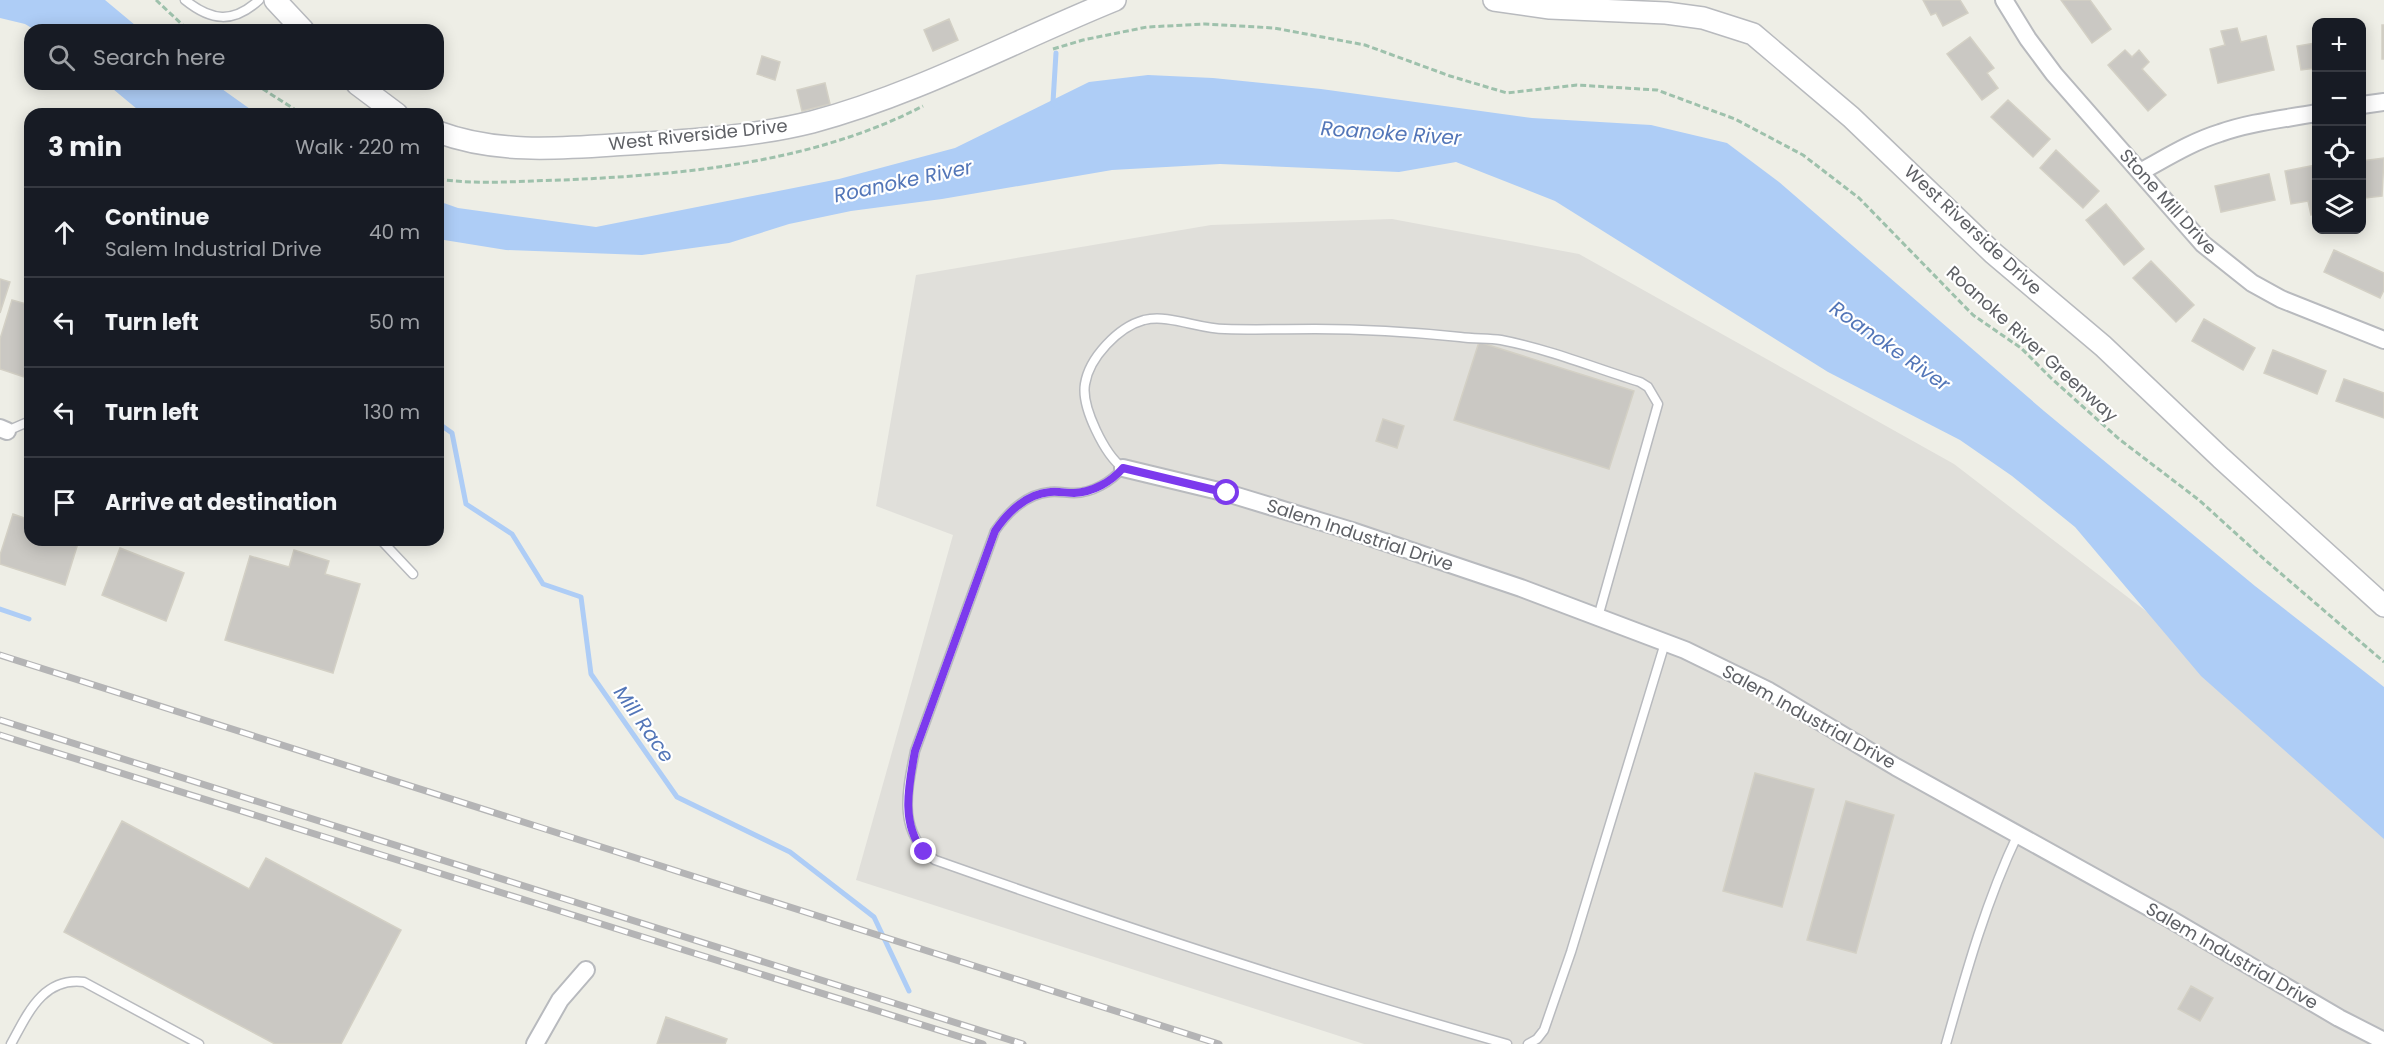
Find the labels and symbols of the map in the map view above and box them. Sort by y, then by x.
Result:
street label: West Riverside Drive [607,113,789,156]
water label: Roanoke River [1320,114,1463,152]
street label: Stone Mill Drive [2114,143,2223,260]
water label: Roanoke River [831,153,975,209]
street label: West Riverside Drive [1899,159,2048,300]
street label: Roanoke River Greenway [1941,260,2123,427]
water label: Roanoke River [1824,294,1956,398]
route start [1213,479,1239,505]
street label: Salem Industrial Drive [1264,493,1457,577]
street label: Salem Industrial Drive [1718,658,1901,775]
water label: Mill Race [607,680,681,768]
route end [910,838,936,864]
street label: Salem Industrial Drive [2142,896,2323,1015]

